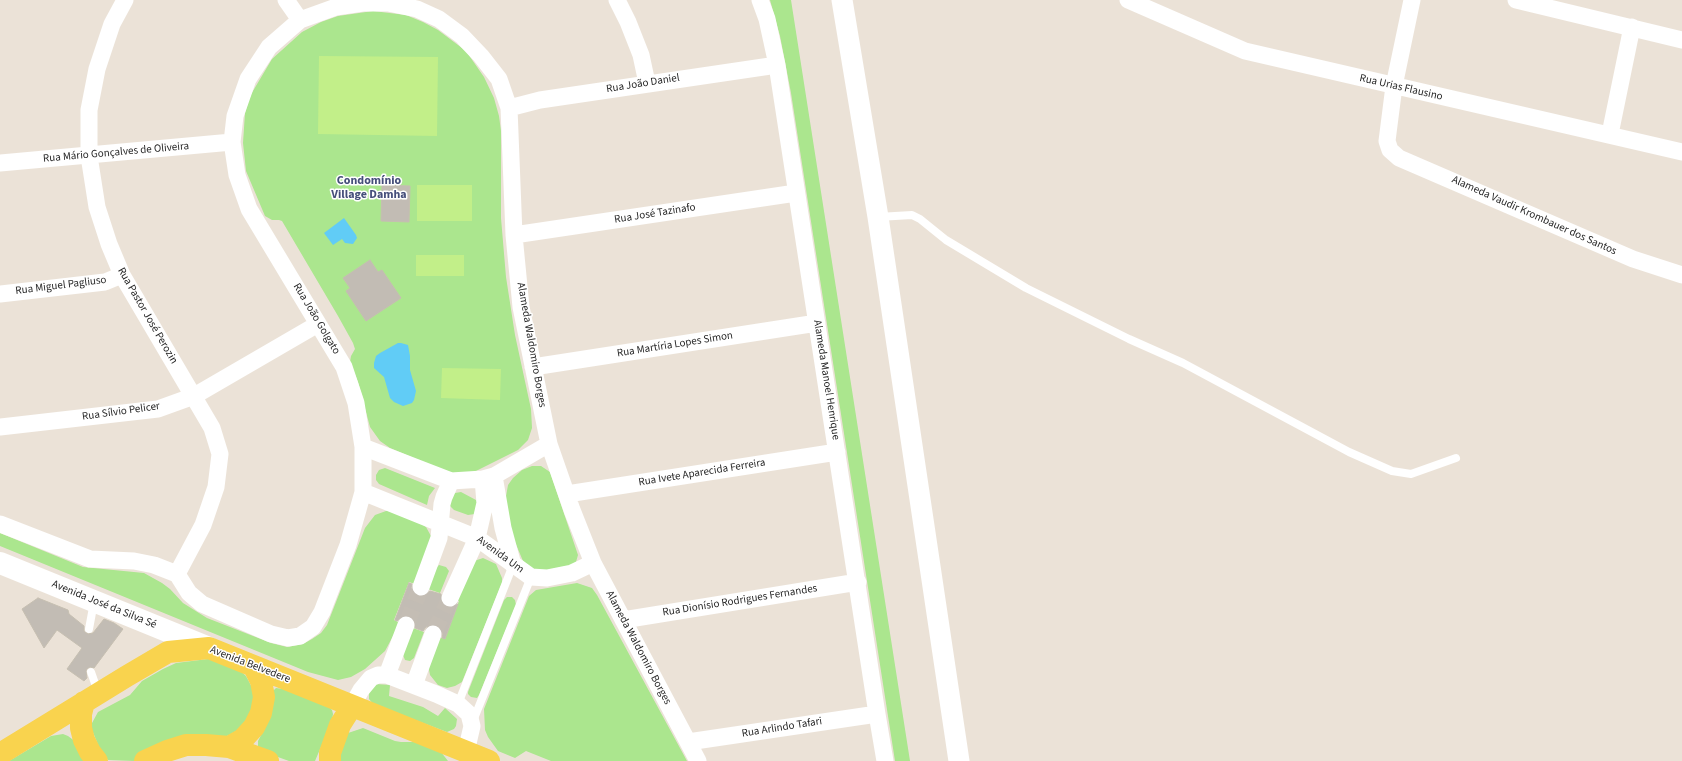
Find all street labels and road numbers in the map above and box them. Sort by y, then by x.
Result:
street label: Rua João Daniel [605,72,681,96]
street label: Rua Urias Flausino [1358,72,1444,104]
street label: Rua Mário Gonçalves de Oliveira [42,140,190,166]
street label: Alameda Vaudir Krombauer dos Santos [1450,174,1618,258]
street label: Rua José Tazinafo [613,201,697,227]
street label: Rua Pastor José Perozin [114,265,180,367]
street label: Rua Miguel Pagliuso [15,274,107,298]
street label: Rua João Golgato [290,281,342,357]
street label: Alameda Waldomiro Borges [513,281,549,409]
street label: Alameda Manoel Henrique [810,319,842,441]
street label: Rua Martíria Lopes Simon [616,329,734,361]
street label: Rua Sílvio Pelicer [81,400,161,424]
street label: Rua Ivete Aparecida Ferreira [638,456,766,490]
street label: Avenida Um [474,533,526,577]
street label: Avenida José da Silva Sé [50,578,158,632]
street label: Rua Dionísio Rodrigues Fernandes [662,582,818,620]
street label: Alameda Waldomiro Borges [602,589,674,707]
street label: Avenida Belvedere [208,644,292,686]
street label: Rua Arlindo Tafari [741,715,823,741]

